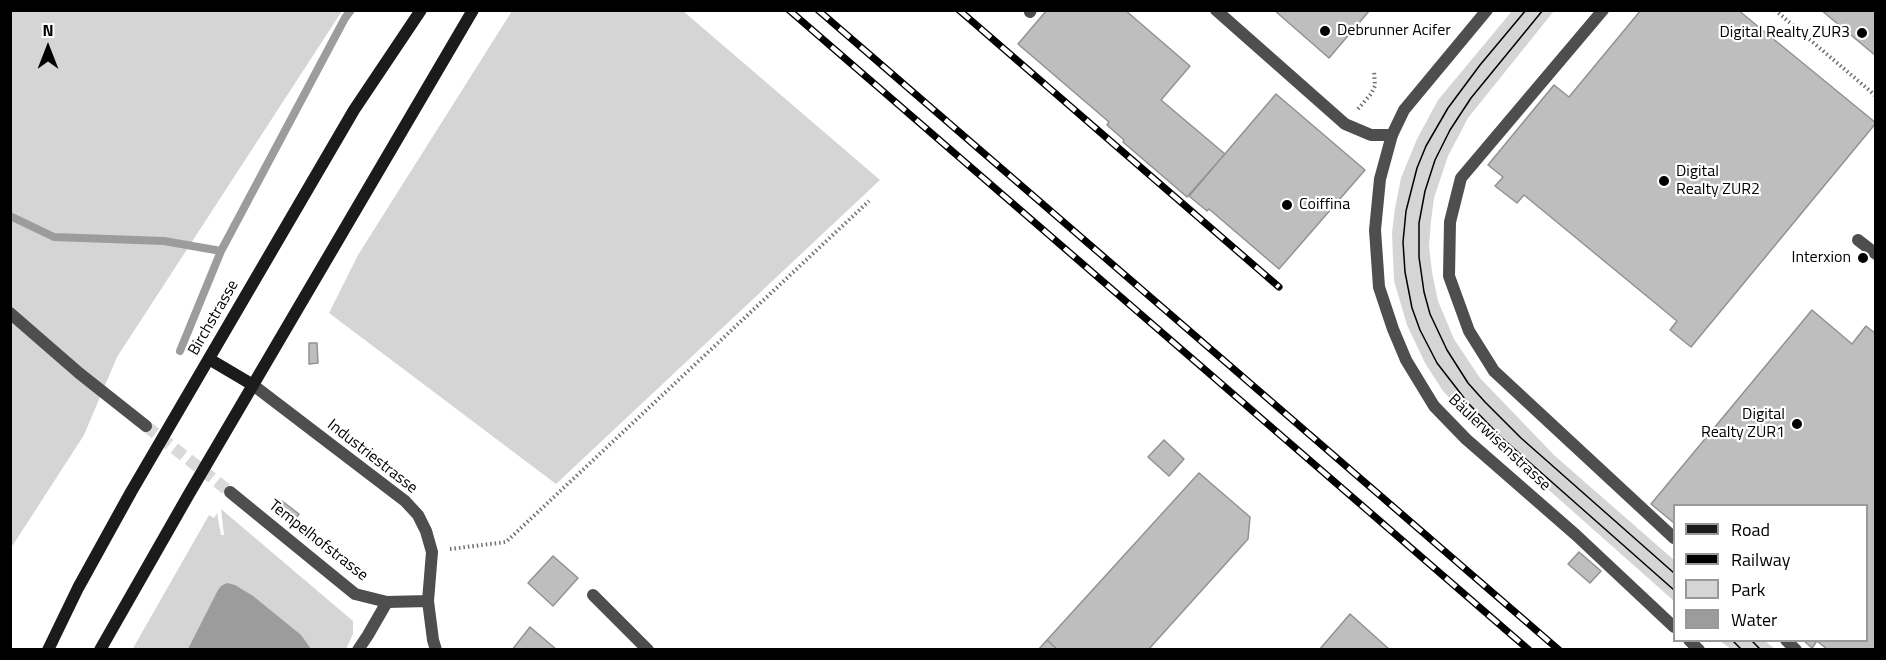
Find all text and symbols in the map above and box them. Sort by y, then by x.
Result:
north arrow [18,18,78,78]
text: N [42,18,54,42]
place label: Debrunner Acifer [1337,21,1451,41]
place label: Digital Realty ZUR3 [1720,23,1850,43]
marker: Debrunner Acifer [1318,24,1332,38]
marker: Digital Realty ZUR3 [1855,26,1869,40]
place label: Digital Realty ZUR2 [1676,162,1760,200]
marker: Digital Realty ZUR2 [1657,174,1671,188]
place label: Coiffina [1299,195,1350,215]
marker: Coiffina [1280,198,1294,212]
place label: Interxion [1792,248,1851,268]
marker: Interxion [1856,251,1870,265]
street label: Birchstrasse [185,277,243,359]
street label: Bäulerwisenstrasse [1444,391,1554,495]
place label: Digital Realty ZUR1 [1701,405,1785,443]
street label: Industriestrasse [323,416,421,498]
marker: Digital Realty ZUR1 [1790,417,1804,431]
street label: Tempelhofstrasse [265,496,371,586]
legend [1673,504,1868,642]
text: Road [1731,516,1770,543]
text: Railway [1731,546,1790,573]
text: Park [1731,576,1765,603]
text: Water [1731,606,1777,633]

